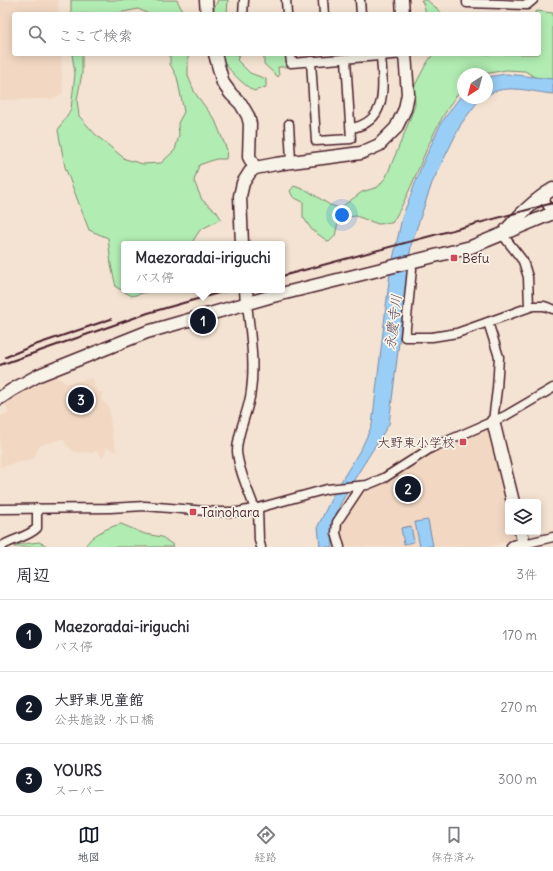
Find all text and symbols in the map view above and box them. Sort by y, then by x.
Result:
search box [12,12,541,56]
icon: search [26,23,48,45]
text: ここで検索 [58,26,133,45]
north arrow [457,68,493,104]
your location [332,205,352,225]
popup [121,241,285,293]
text: Maezoradai-iriguchi [135,248,271,267]
place label: Befu [462,250,490,267]
marker: Befu [449,253,459,263]
text: バス停 [135,269,174,286]
water label: 永慶寺川 [381,293,405,351]
pin: 1 [190,306,216,336]
pin: 3 [68,385,94,415]
place label: 大野東小学校 [377,434,455,451]
marker: 大野東小学校 [458,437,468,447]
pin: 2 [395,474,421,504]
map controls [505,499,541,535]
button: layers [505,499,541,535]
place label: Tainohara [201,504,260,521]
marker: Tainohara [188,507,198,517]
text: 周辺 [16,564,50,586]
text: 3件 [517,566,537,583]
text: Maezoradai-iriguchi [54,617,189,636]
text: 1 [26,627,32,644]
text: 170 m [502,627,537,644]
text: バス停 [54,638,93,655]
text: 大野東児童館 [54,690,144,709]
text: 2 [25,699,33,716]
text: 270 m [500,699,537,716]
text: 公共施設 · 水口橋 [54,711,154,728]
text: YOURS [54,761,102,780]
text: 3 [25,771,33,788]
text: 300 m [498,771,537,788]
text: スーパー [54,782,105,799]
tab: 地図 [78,824,100,864]
tab: 経路 [255,824,277,864]
tab: 保存済み [432,824,476,864]

